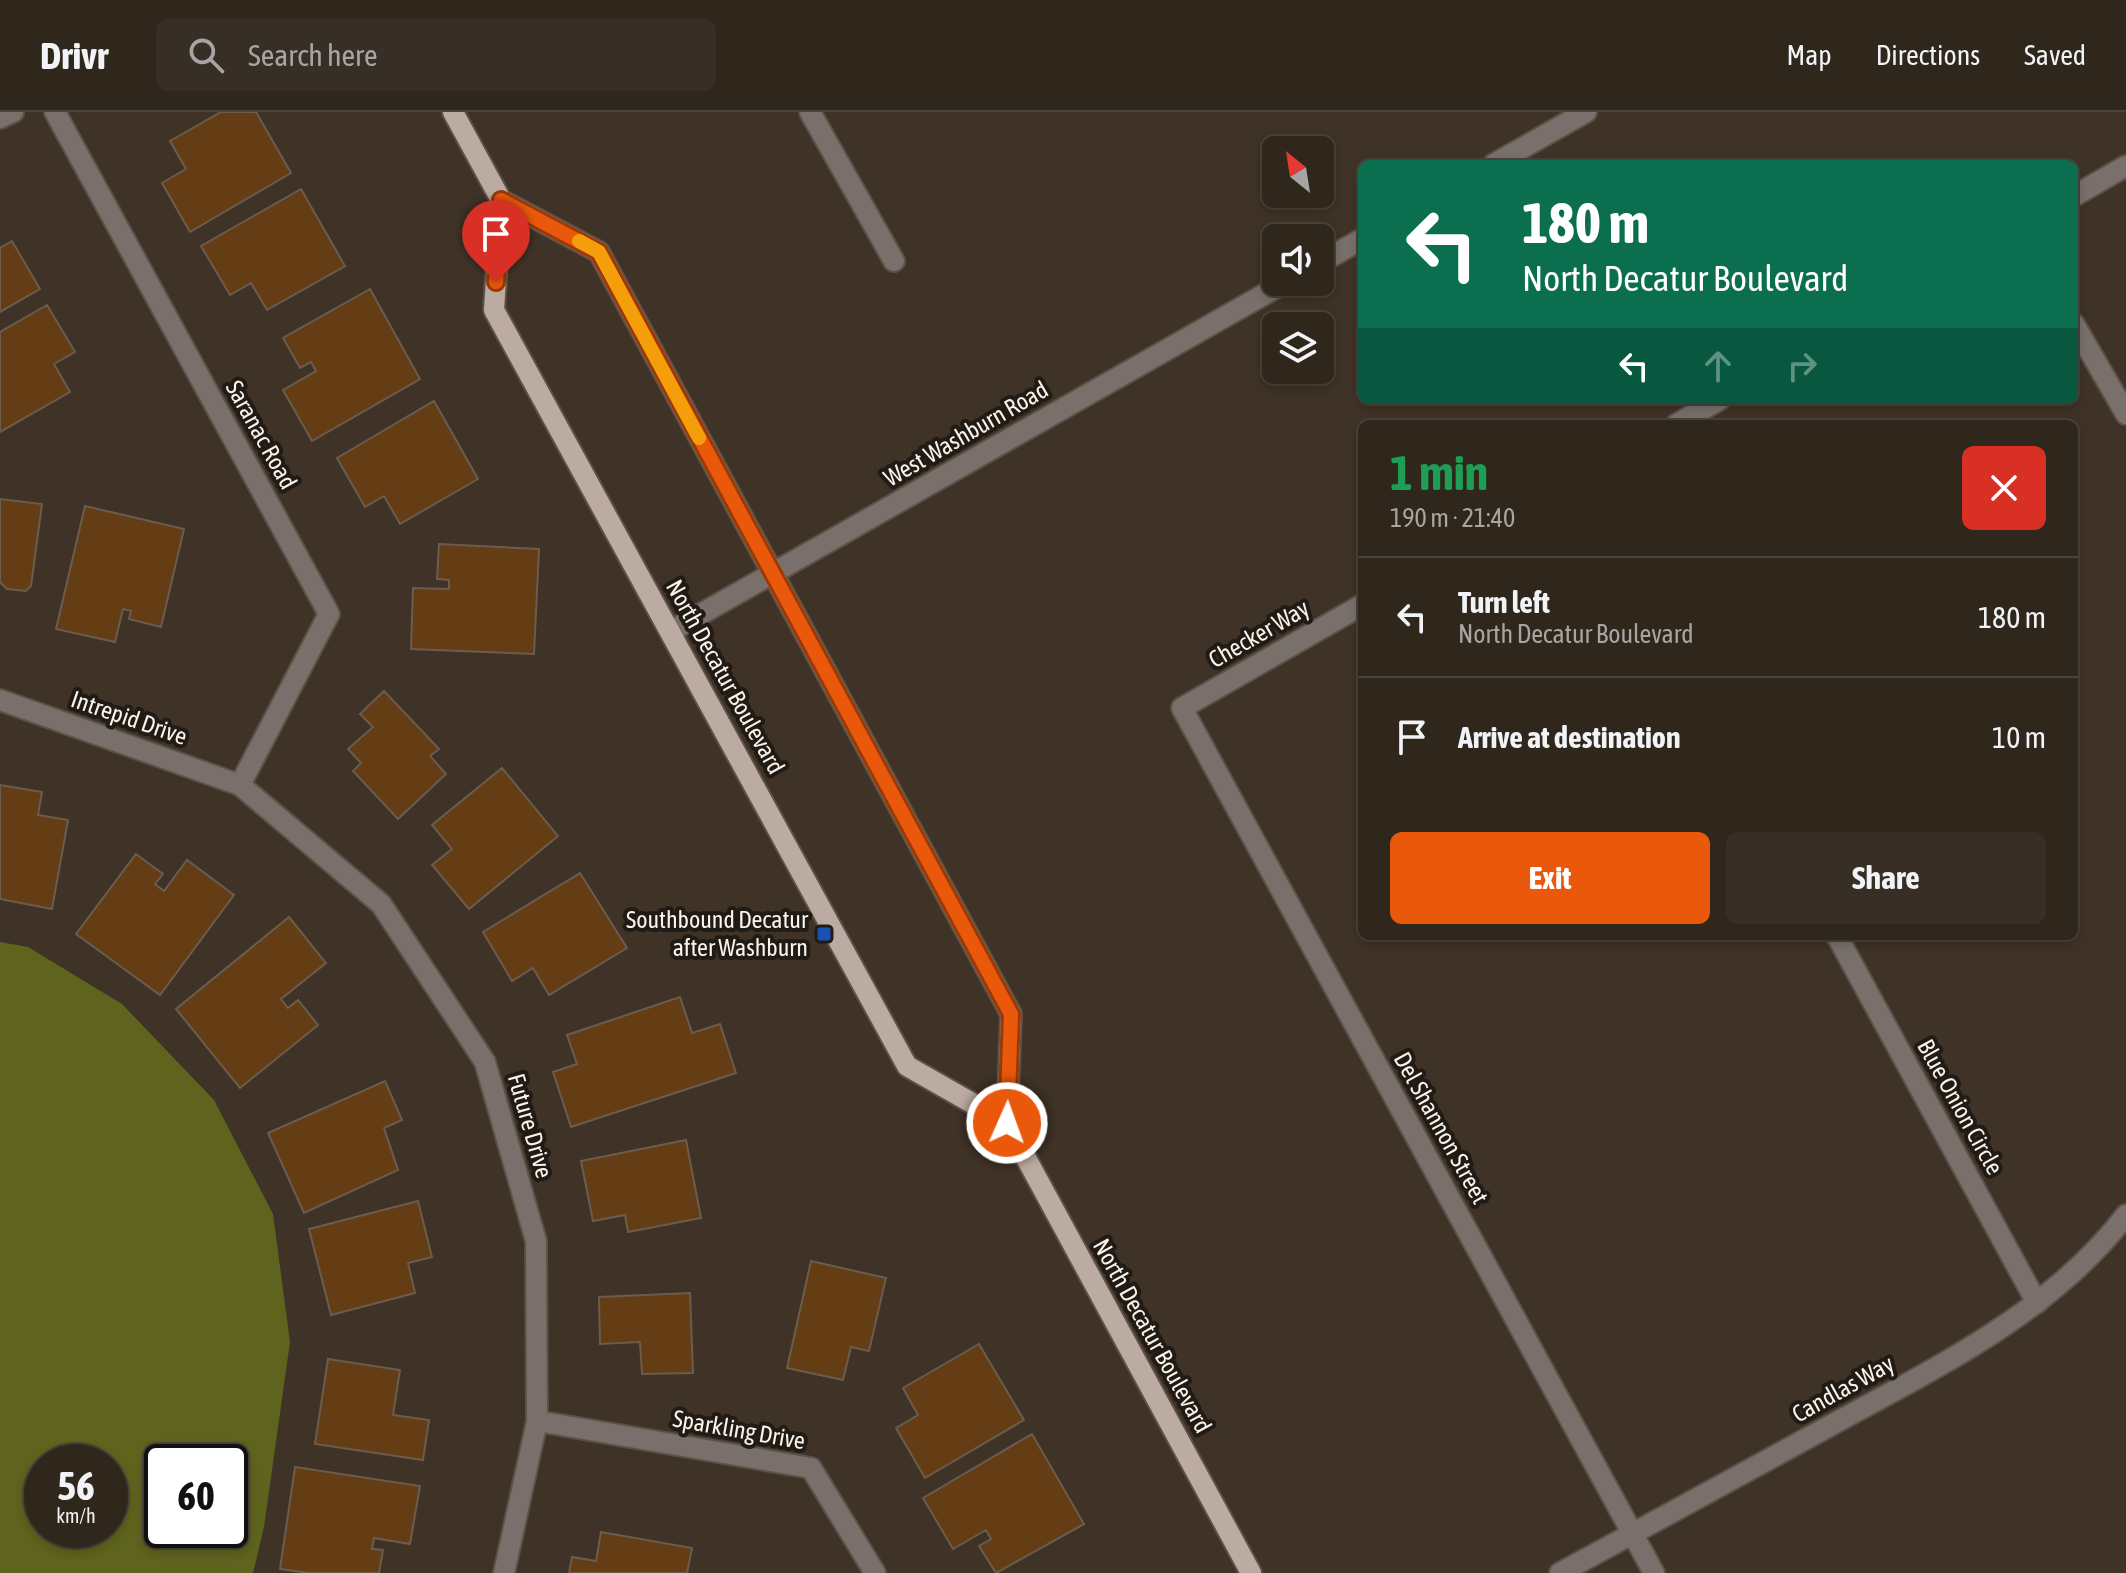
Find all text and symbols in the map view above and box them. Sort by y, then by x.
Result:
search box [156,19,716,91]
icon: search [184,33,228,77]
text: Drivr [40,34,108,77]
text: Search here [248,38,378,72]
text: Map [1787,39,1832,71]
text: Directions [1876,39,1980,71]
text: Saved [2024,39,2086,71]
north arrow [1262,136,1334,208]
map controls [1262,136,1334,384]
text: 180 m [1522,191,1649,255]
icon: left [1390,192,1494,296]
pin [462,200,530,282]
icon: arrive [474,212,518,256]
button: sound [1262,224,1334,296]
text: North Decatur Boulevard [1522,257,1848,299]
button: layers [1262,312,1334,384]
icon: left [1612,344,1656,388]
icon: ahead [1696,344,1740,388]
icon: right [1780,344,1824,388]
street label: Saranac Road [221,376,302,494]
street label: West Washburn Road [879,376,1053,492]
text: 1 min [1390,445,1488,500]
button: close [1962,446,2046,530]
text: 190 m · 21:40 [1390,503,1515,533]
street label: North Decatur Boulevard [661,575,790,778]
text: Turn left [1458,585,1550,619]
street label: Checker Way [1204,594,1314,673]
icon: left [1390,595,1434,639]
text: 180 m [1978,600,2046,634]
text: North Decatur Boulevard [1458,619,1694,649]
street label: Intrepid Drive [68,685,191,750]
icon: arrive [1390,715,1434,759]
text: Arrive at destination [1458,720,1680,754]
text: 10 m [1992,720,2046,754]
button: Exit [1390,832,1710,924]
button: Share [1726,832,2046,924]
place label: Southbound Decatur after Washburn [626,906,809,961]
marker: Southbound Decatur after Washburn [815,925,833,943]
street label: Blue Onion Circle [1912,1035,2009,1179]
street label: Del Shannon Street [1389,1047,1494,1208]
street label: Future Drive [503,1071,558,1181]
position arrow [965,1081,1049,1165]
street label: North Decatur Boulevard [1088,1234,1217,1437]
street label: Candlas Way [1787,1350,1898,1428]
street label: Sparkling Drive [671,1405,807,1454]
speed limit sign: 60 [144,1444,248,1548]
text: 56 [57,1463,95,1508]
text: km/h [56,1504,96,1527]

